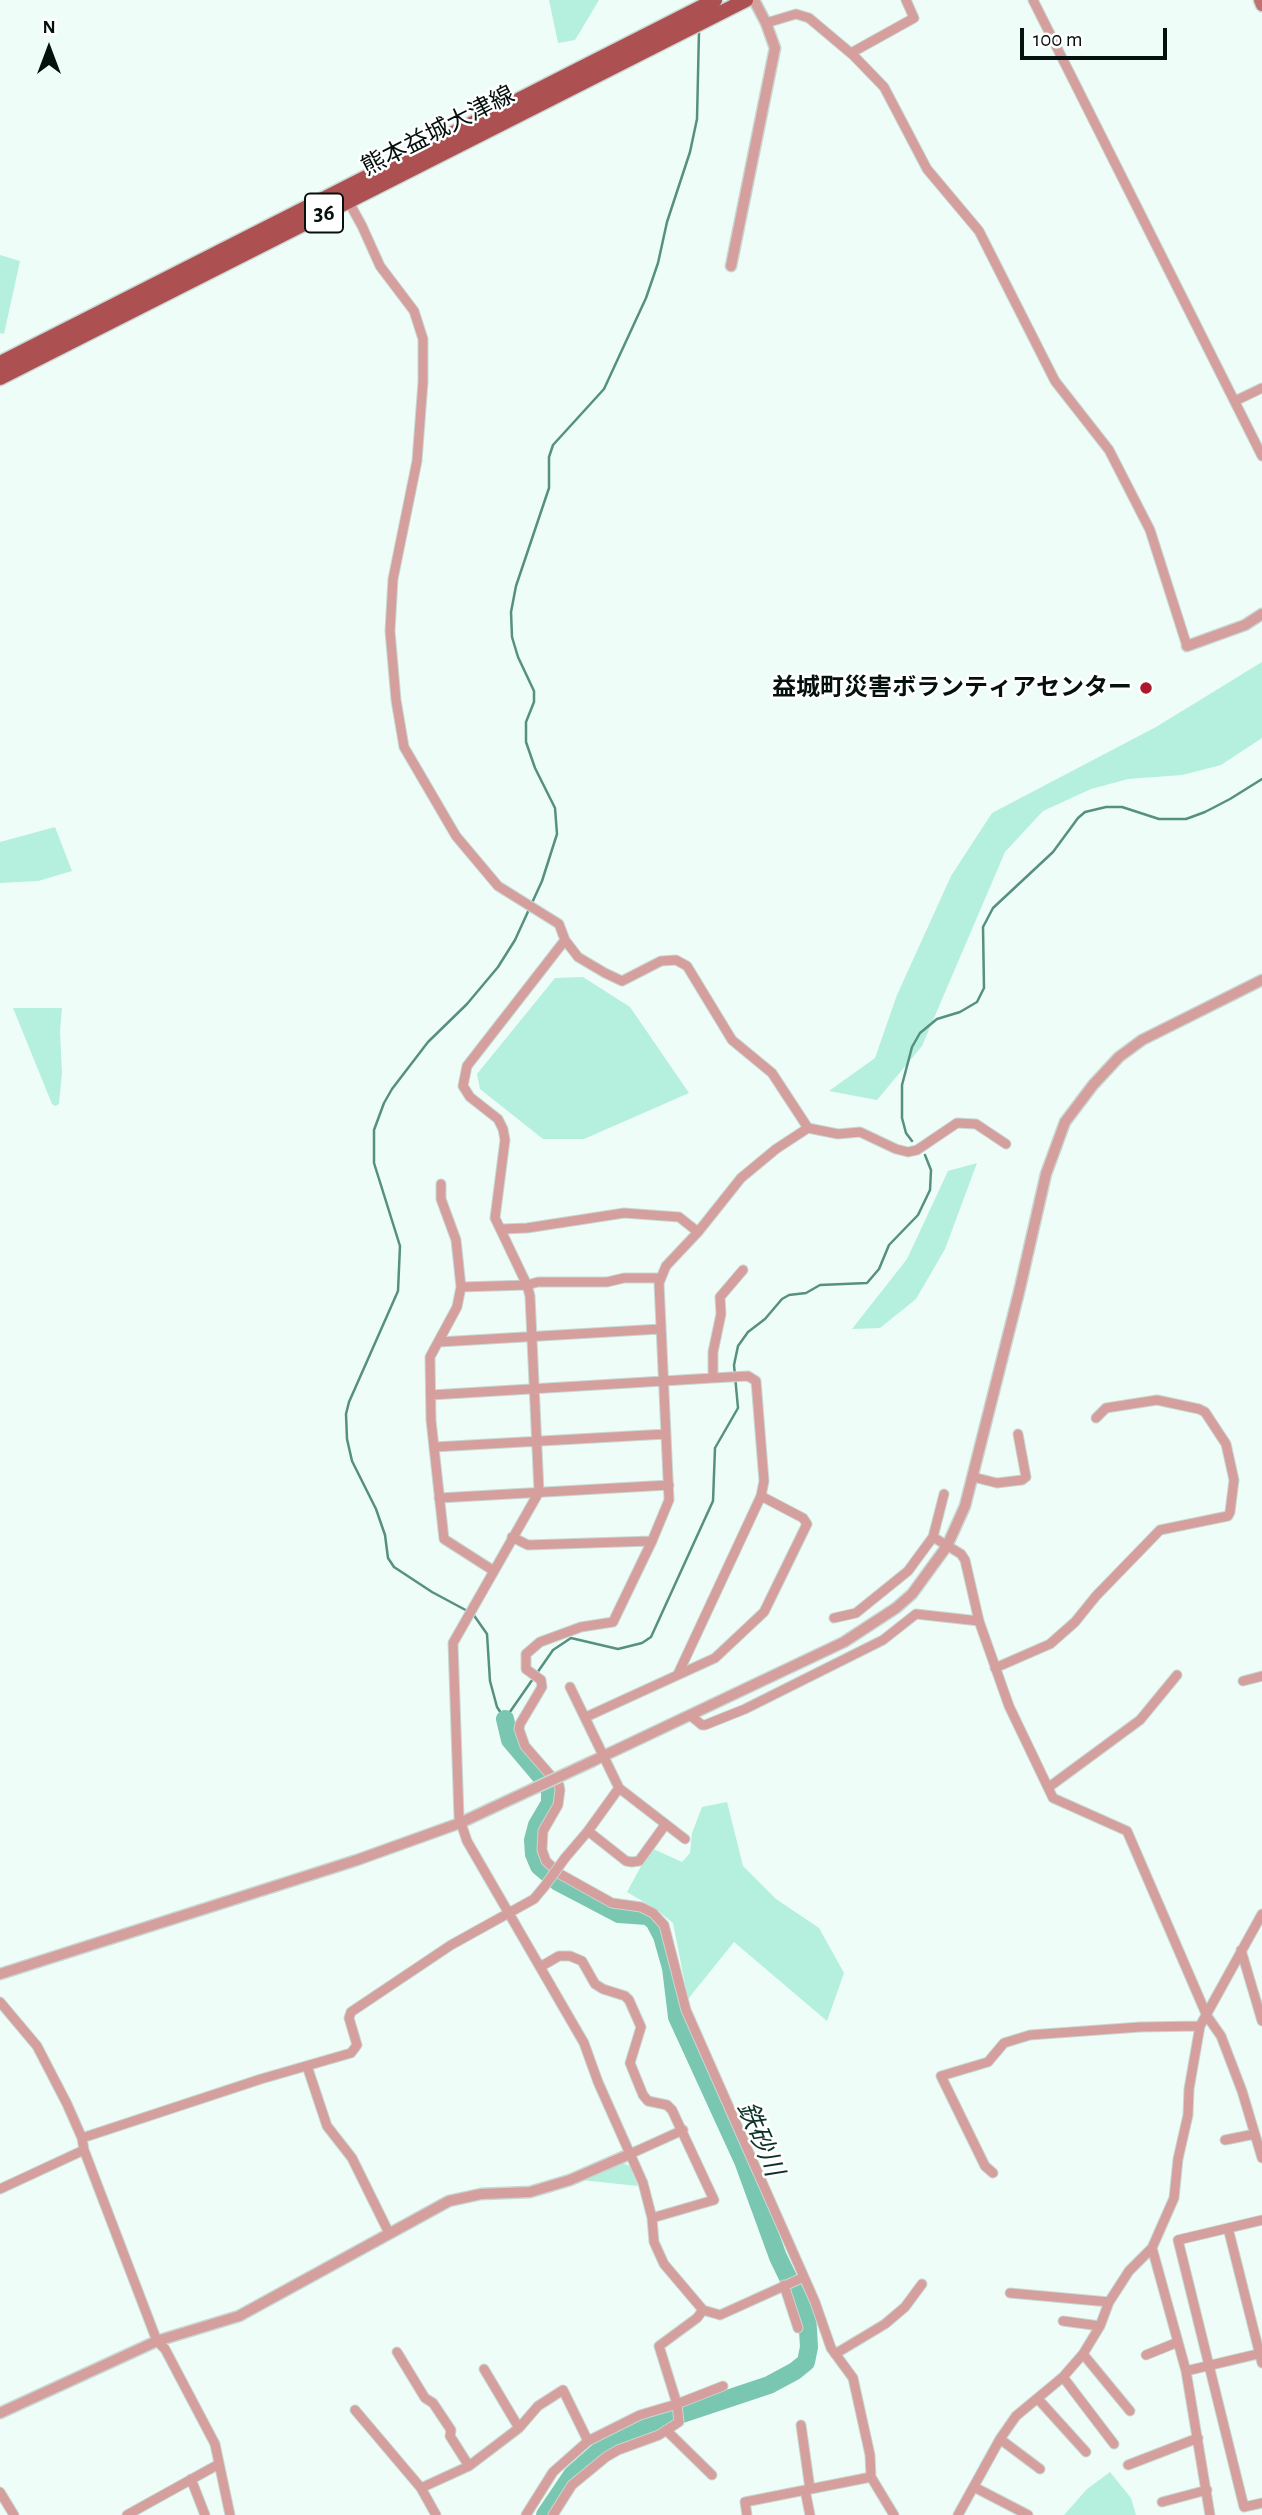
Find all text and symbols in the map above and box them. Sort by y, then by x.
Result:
north arrow [14,14,84,84]
scale bar [1024,14,1171,58]
text: N [42,18,56,37]
text: 100 m [1033,29,1083,50]
street label: 熊本益城大津線 [357,80,519,182]
road number: 36 [305,194,343,232]
place label: 益城町災害ボランティアセンター [772,674,1132,702]
marker: 益城町災害ボランティアセンター [1138,680,1154,696]
water label: 鉄砂川 [730,2097,790,2181]

